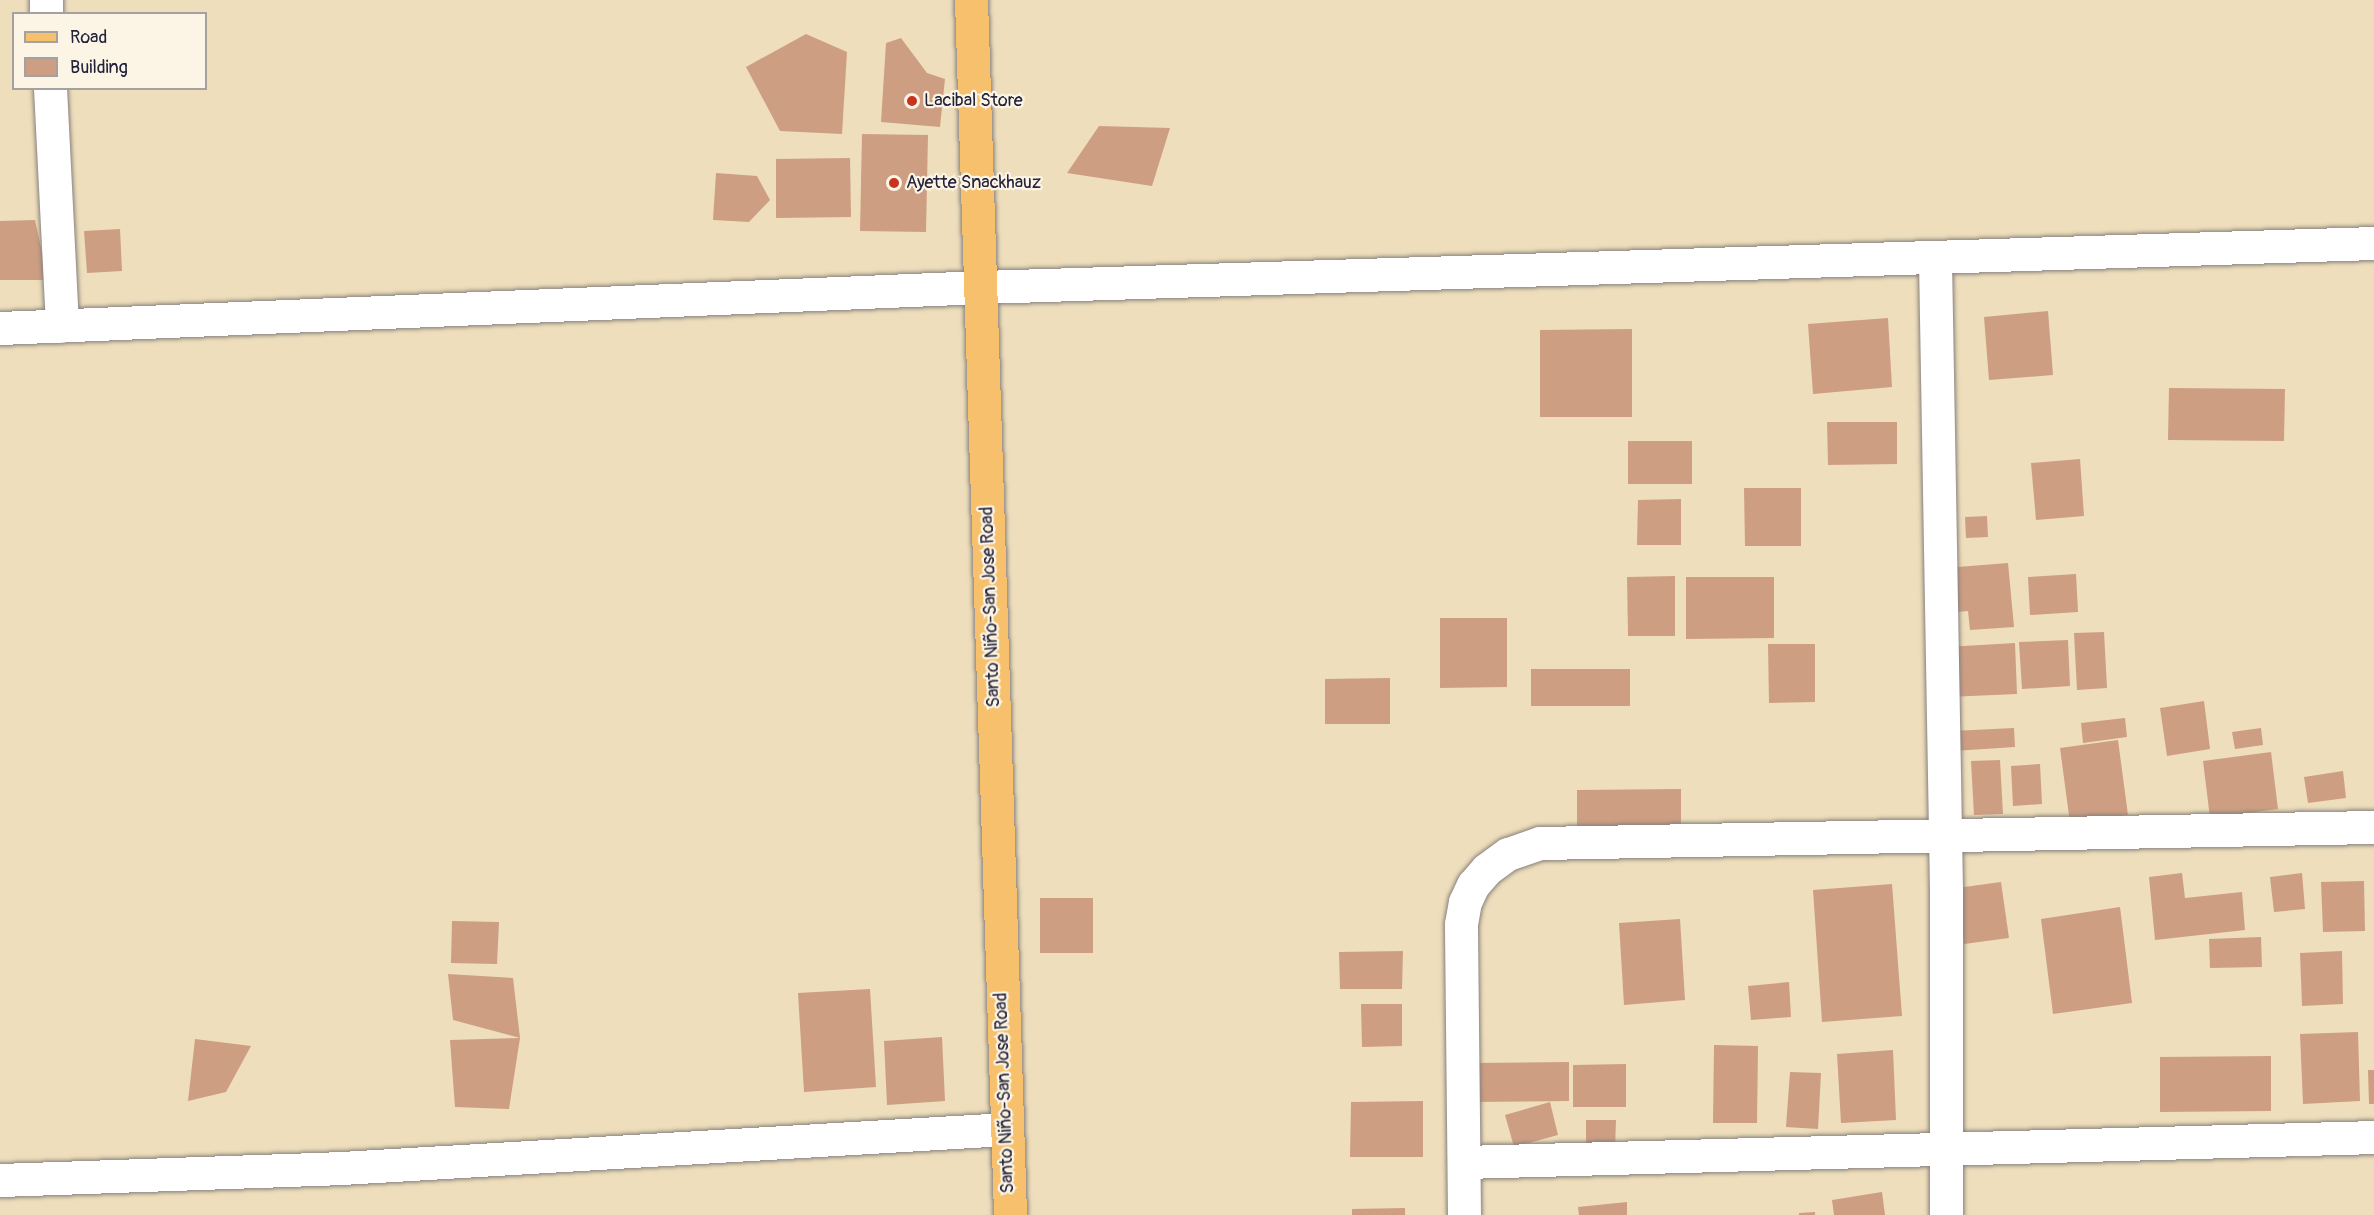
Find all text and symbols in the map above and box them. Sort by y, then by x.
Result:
legend [12,12,207,90]
text: Road [70,26,107,49]
text: Building [70,56,128,79]
place label: Lacibal Store [924,90,1023,112]
marker: Lacibal Store [905,94,919,108]
place label: Ayette Snackhauz [906,172,1041,194]
marker: Ayette Snackhauz [887,176,901,190]
street label: Santo Niño-San Jose Road [977,506,1005,708]
street label: Santo Niño-San Jose Road [991,992,1019,1194]

